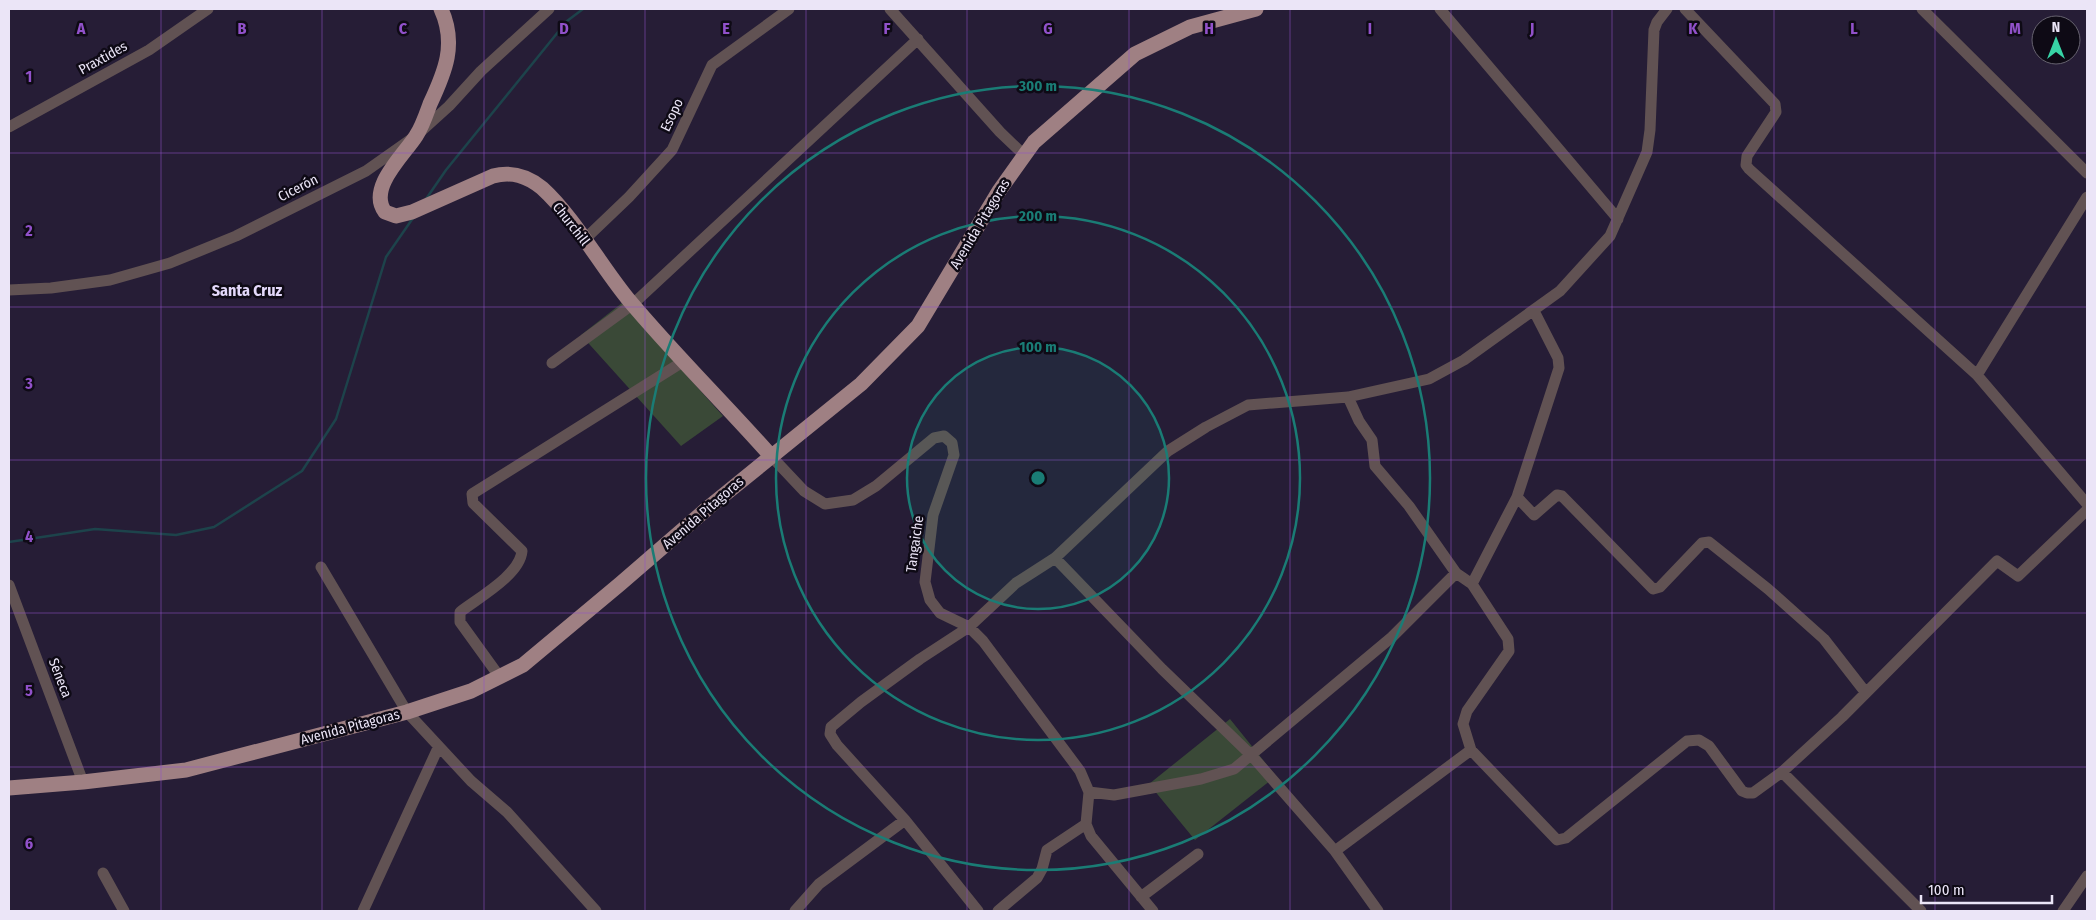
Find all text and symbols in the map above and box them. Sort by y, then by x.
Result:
north arrow [2031,15,2081,65]
text: A [76,19,86,38]
text: B [238,19,247,38]
text: C [399,19,408,38]
text: D [559,19,569,38]
text: E [722,19,730,38]
text: F [883,19,891,38]
text: G [1043,19,1053,38]
text: H [1204,19,1214,38]
text: I [1368,19,1372,38]
text: J [1529,19,1534,38]
text: K [1688,19,1698,38]
text: L [1850,19,1858,38]
text: M [2009,19,2021,38]
text: N [2052,19,2060,36]
street label: Praxtides [76,38,130,78]
text: 1 [26,67,32,86]
text: 300 m [1018,77,1057,95]
street label: Esopo [657,96,687,134]
street label: Cicerón [275,171,321,205]
street label: Avenida Pitagoras [946,176,1014,272]
street label: Churchill [549,199,593,249]
text: 200 m [1018,207,1057,225]
text: 2 [24,221,33,240]
district label: Santa Cruz [212,281,283,300]
text: 100 m [1019,338,1057,356]
text: 3 [24,374,33,393]
centre of rings [1029,469,1047,487]
street label: Avenida Pitagoras [659,473,747,553]
street label: Tangaiche [903,515,927,573]
text: 4 [25,527,33,546]
street label: Séneca [45,656,75,700]
text: 5 [25,681,33,700]
street label: Avenida Pitagoras [299,706,401,748]
text: 6 [25,834,33,853]
scale bar [1921,872,2052,904]
text: 100 m [1928,881,1965,899]

